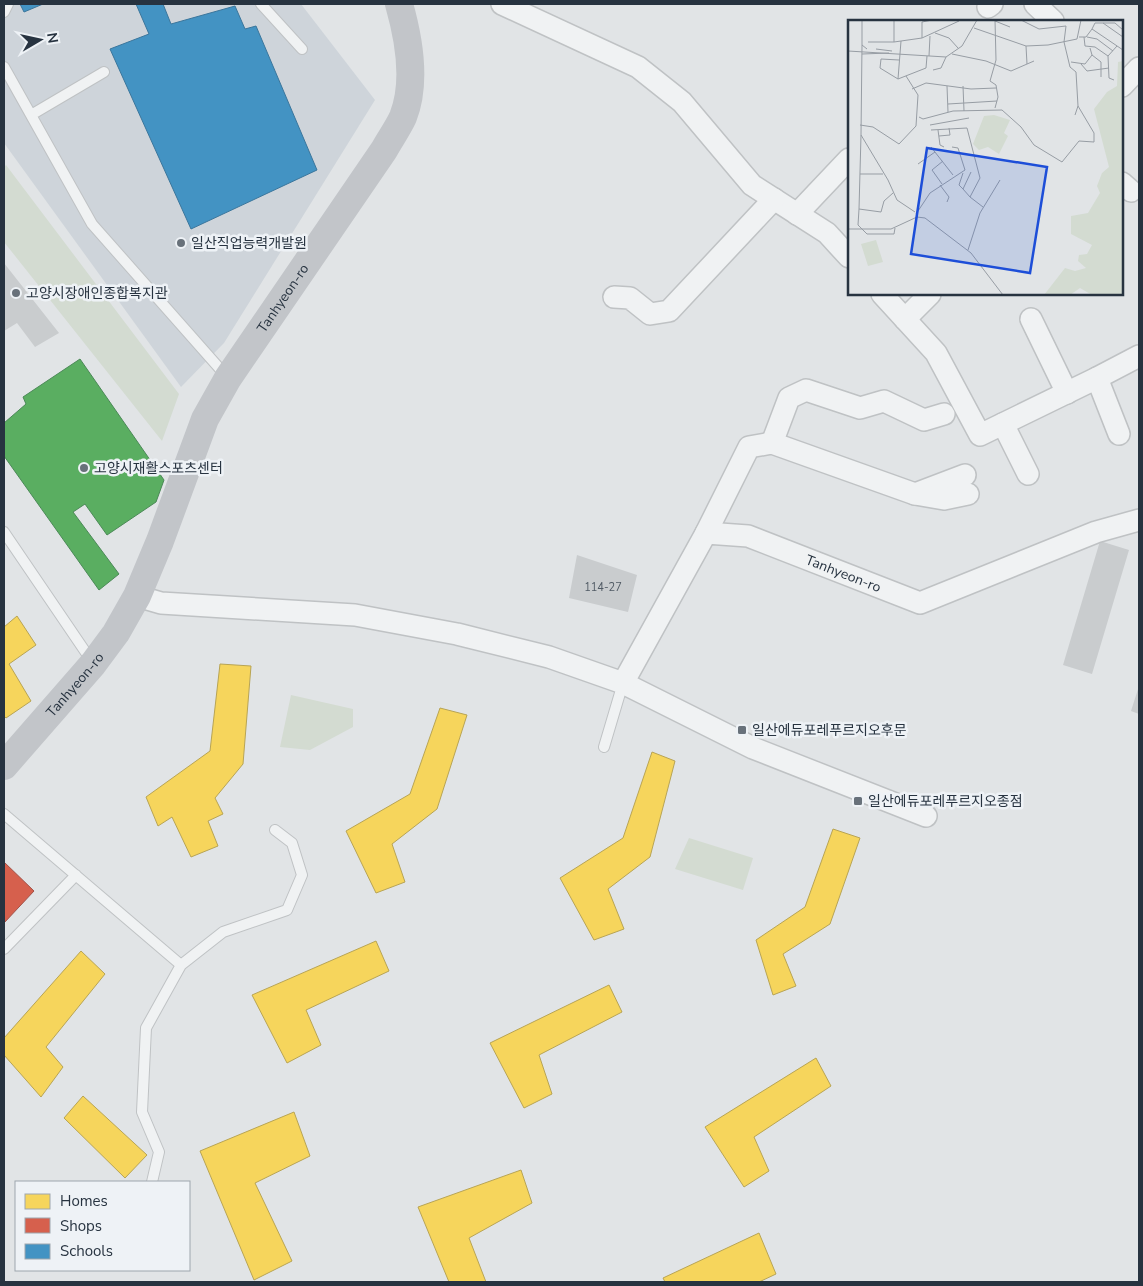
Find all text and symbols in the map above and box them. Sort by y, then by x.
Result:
north arrow [15,15,65,65]
inset map [848,20,1123,295]
text: N [42,31,63,45]
place label: 일산직업능력개발원 [191,234,307,253]
marker: 일산직업능력개발원 [175,237,187,249]
street label: Tanhyeon-ro [252,260,313,336]
place label: 고양시장애인종합복지관 [26,284,168,303]
marker: 고양시장애인종합복지관 [10,287,22,299]
place label: 고양시재활스포츠센터 [94,459,223,478]
marker: 고양시재활스포츠센터 [78,462,90,474]
street label: Tanhyeon-ro [803,550,884,597]
house number: 114-27 [584,580,622,595]
street label: Tanhyeon-ro [42,648,108,721]
place label: 일산에듀포레푸르지오후문 [752,721,907,740]
marker: 일산에듀포레푸르지오후문 [736,724,748,736]
place label: 일산에듀포레푸르지오종점 [868,792,1023,811]
marker: 일산에듀포레푸르지오종점 [852,795,864,807]
legend [15,1181,190,1271]
text: Homes [60,1191,108,1211]
text: Shops [60,1216,102,1236]
text: Schools [60,1241,113,1261]

